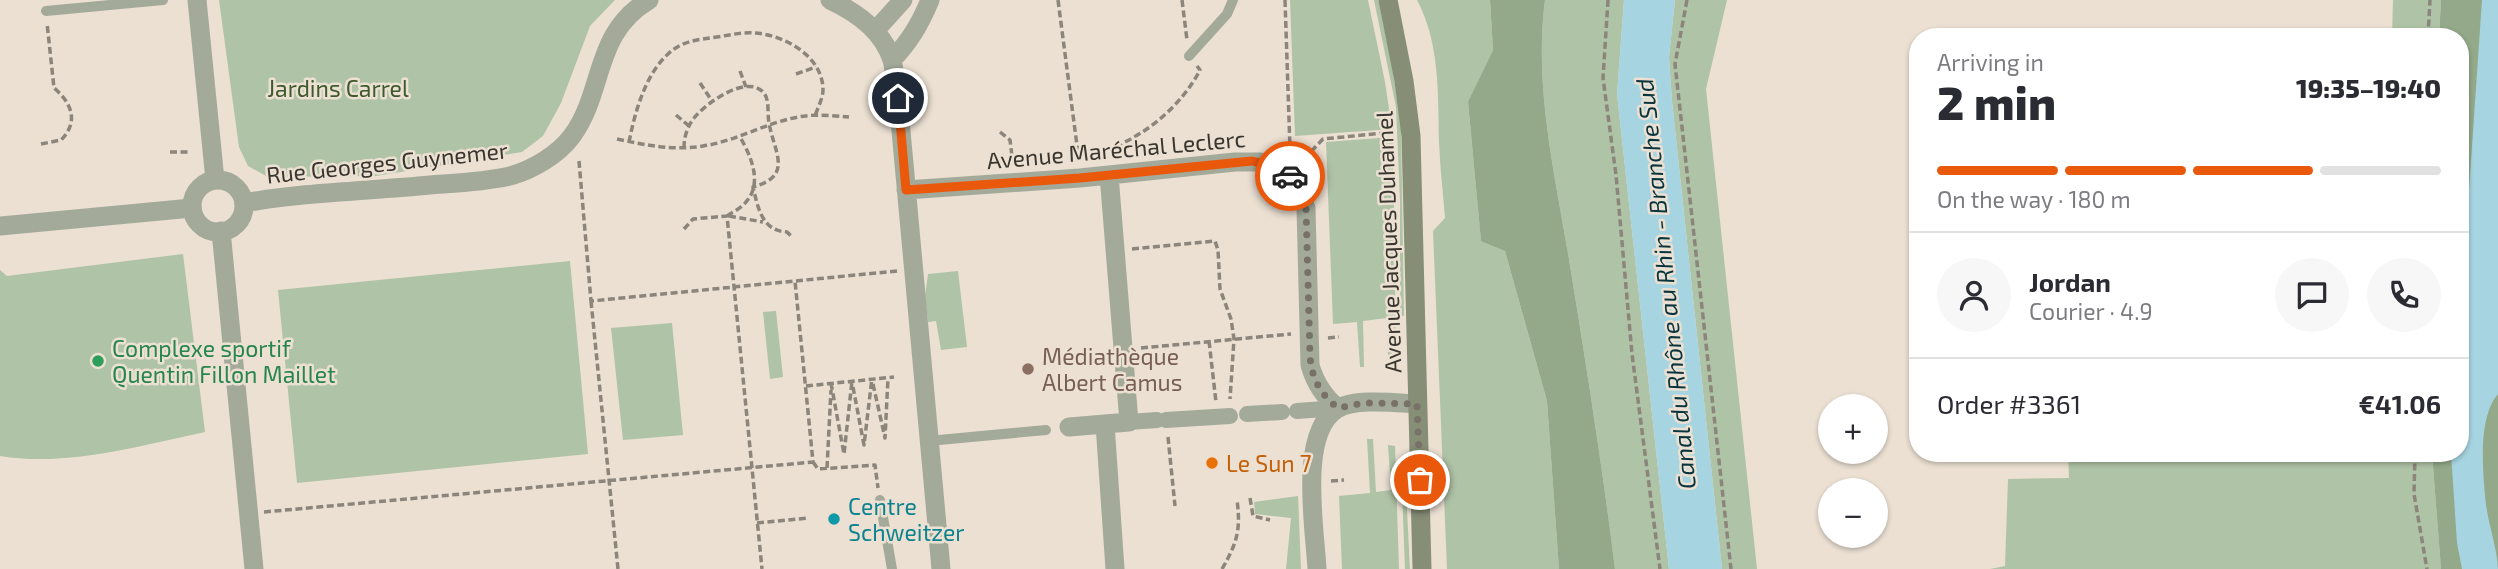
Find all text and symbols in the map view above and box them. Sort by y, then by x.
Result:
text: Arriving in [1937,48,2044,76]
pin [868,68,928,128]
text: 19:35–19:40 [2296,72,2441,103]
park label: Jardins Carrel [267,74,409,102]
text: 2 min [1937,74,2056,129]
water label: Canal du Rhône au Rhin - Branche Sud [1629,77,1701,491]
icon: home [879,79,917,117]
street label: Avenue Jacques Duhamel [1369,110,1407,374]
street label: Avenue Maréchal Leclerc [985,124,1247,174]
street label: Rue Georges Guynemer [265,135,509,189]
courier [1255,141,1325,211]
icon: car [1271,157,1309,195]
text: On the way · 180 m [1937,185,2131,213]
button: person [1937,258,2011,332]
button: chat [2275,258,2349,332]
button: phone [2367,258,2441,332]
text: Jordan [2029,266,2111,297]
text: Courier · 4.9 [2029,297,2153,325]
place label: Complexe sportif Quentin Fillon Maillet [112,334,336,388]
place label: Médiathèque Albert Camus [1042,342,1182,396]
marker: Complexe sportif Quentin Fillon Maillet [90,353,106,369]
marker: Médiathèque Albert Camus [1020,361,1036,377]
text: Order #3361 [1937,388,2081,419]
text: €41.06 [2358,388,2441,419]
map controls [1818,394,1888,548]
button: + [1818,394,1888,464]
place label: Le Sun 7 [1226,449,1312,477]
pin [1390,450,1450,510]
marker: Le Sun 7 [1204,455,1220,471]
icon: bag [1401,461,1439,499]
button: − [1818,478,1888,548]
place label: Centre Schweitzer [848,492,965,546]
marker: Centre Schweitzer [826,511,842,527]

